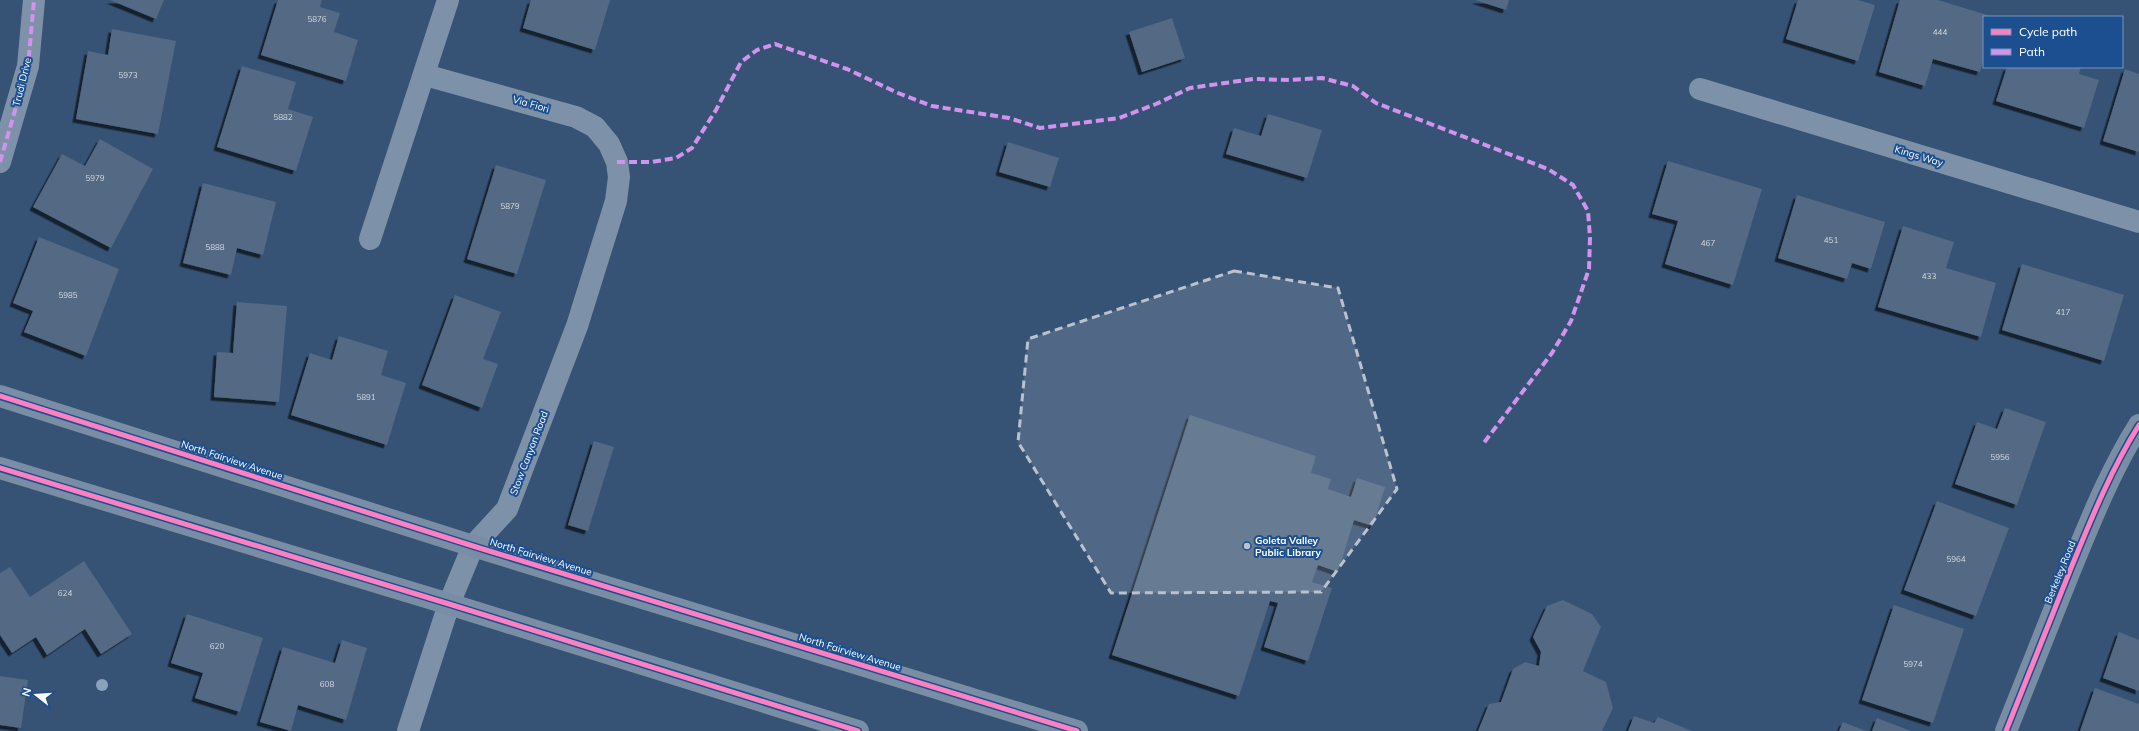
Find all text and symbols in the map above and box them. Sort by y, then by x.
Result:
house number: 5876 [307,14,327,24]
legend [1983,16,2123,68]
text: Cycle path [2019,24,2077,39]
house number: 444 [1933,27,1947,37]
text: Path [2019,44,2045,59]
street label: Trudi Drive [10,56,34,108]
house number: 5973 [118,70,138,80]
street label: Via Fiori [511,93,551,115]
house number: 5882 [273,112,293,122]
street label: Kings Way [1893,142,1945,170]
house number: 5979 [85,173,105,183]
house number: 5879 [500,201,520,211]
house number: 451 [1824,235,1838,245]
house number: 467 [1701,238,1715,248]
house number: 5888 [205,242,225,252]
house number: 433 [1922,271,1936,281]
house number: 5985 [58,290,78,300]
house number: 417 [2056,307,2070,317]
house number: 5891 [356,392,376,402]
street label: Stow Canyon Road [507,409,551,497]
street label: North Fairview Avenue [180,437,284,483]
house number: 5956 [1990,452,2010,462]
place label: Goleta Valley Public Library [1255,534,1321,559]
street label: North Fairview Avenue [488,535,594,579]
street label: Berkeley Road [2042,539,2078,605]
marker: Goleta Valley Public Library [1242,541,1252,551]
house number: 5964 [1946,554,1966,564]
house number: 624 [58,588,72,598]
street label: North Fairview Avenue [797,630,903,674]
house number: 620 [210,641,224,651]
house number: 5974 [1903,659,1923,669]
north arrow [16,675,56,715]
house number: 608 [320,679,334,689]
text: N [19,686,34,698]

